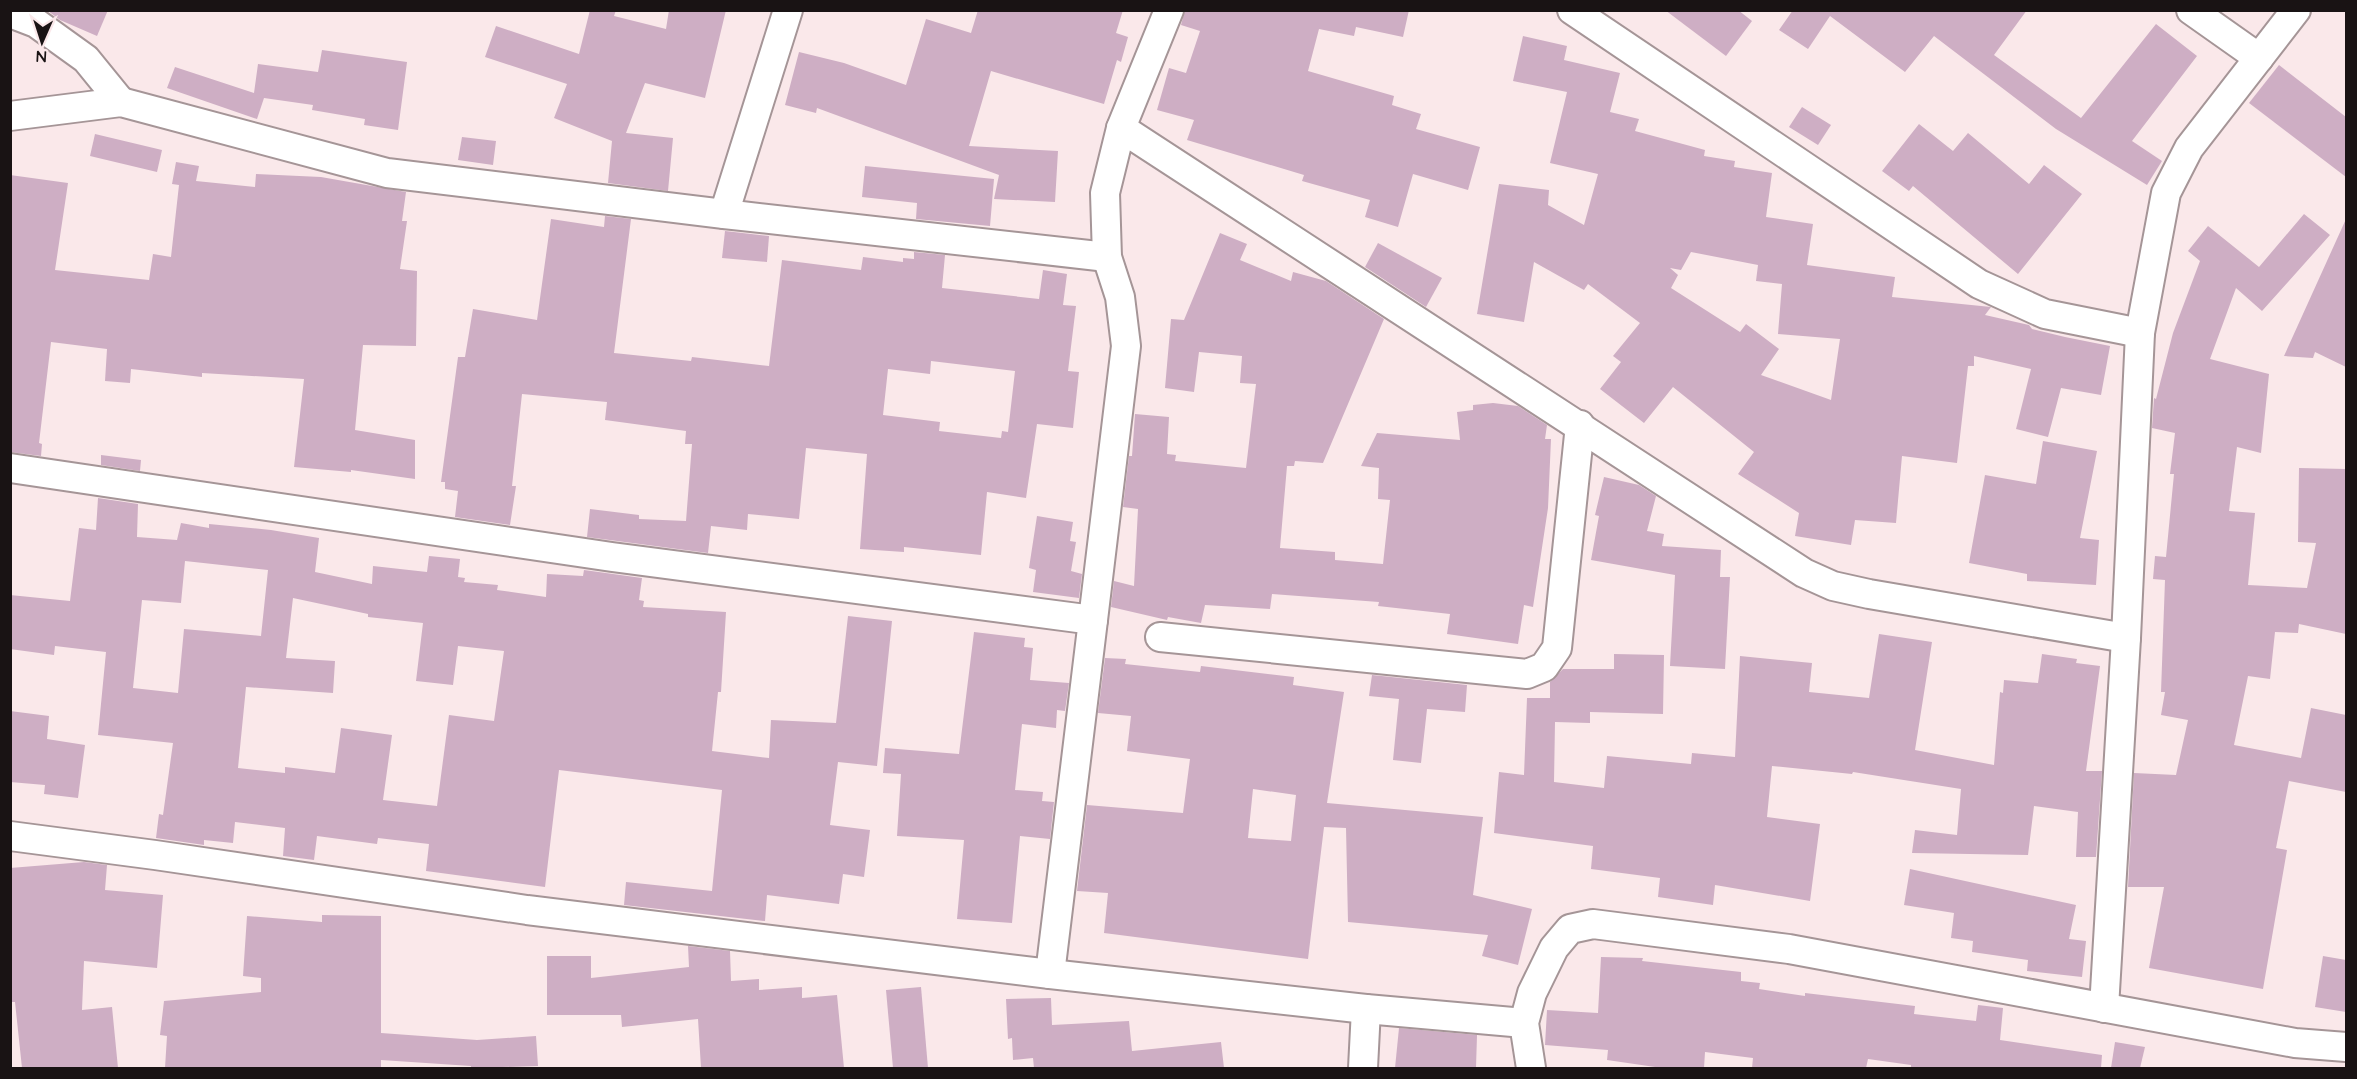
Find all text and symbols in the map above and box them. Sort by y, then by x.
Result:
north arrow [12,12,72,72]
text: N [35,47,48,67]

